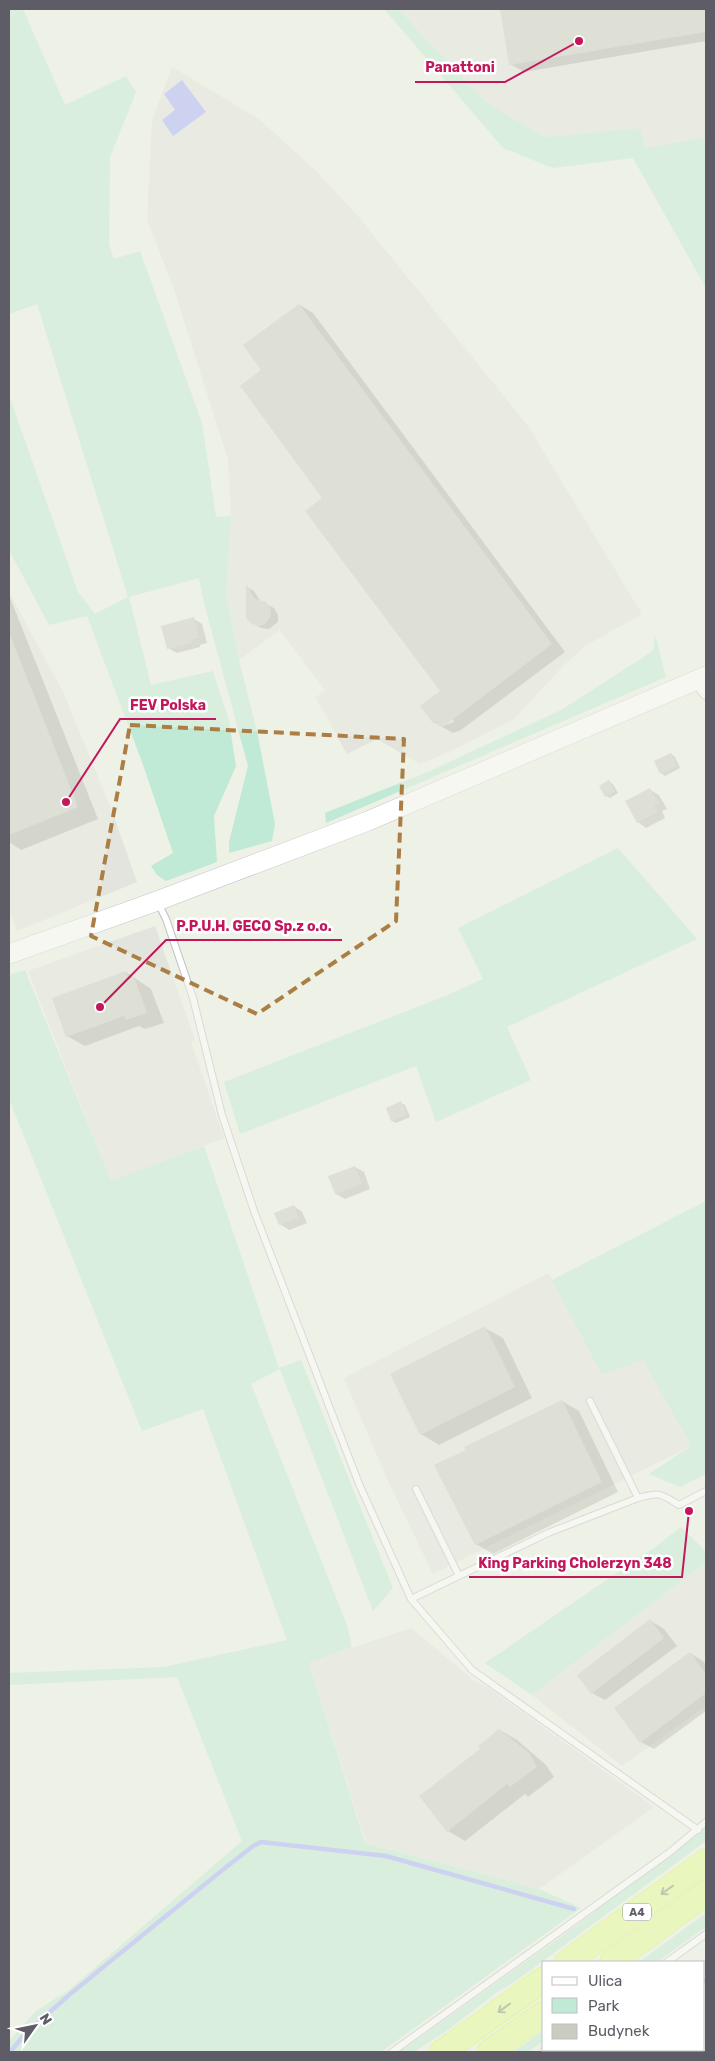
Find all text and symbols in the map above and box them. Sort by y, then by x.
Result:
callout: Panattoni [415,53,505,82]
text: Panattoni [425,59,495,76]
callout: FEV Polska [120,690,216,719]
text: FEV Polska [130,697,206,714]
callout: P.P.U.H. GECO Sp.z o.o. [166,911,342,940]
text: P.P.U.H. GECO Sp.z o.o. [176,918,332,935]
callout: King Parking Cholerzyn 348 [469,1548,682,1577]
text: King Parking Cholerzyn 348 [478,1555,672,1572]
one-way arrow [661,1884,674,1895]
road number: A4 [623,1904,651,1920]
legend [542,1961,705,2051]
text: Ulica [588,1972,622,1990]
text: Park [588,1997,619,2015]
north arrow [10,2001,60,2051]
one-way arrow [497,2003,511,2013]
text: N [36,2010,55,2028]
text: Budynek [588,2022,650,2040]

